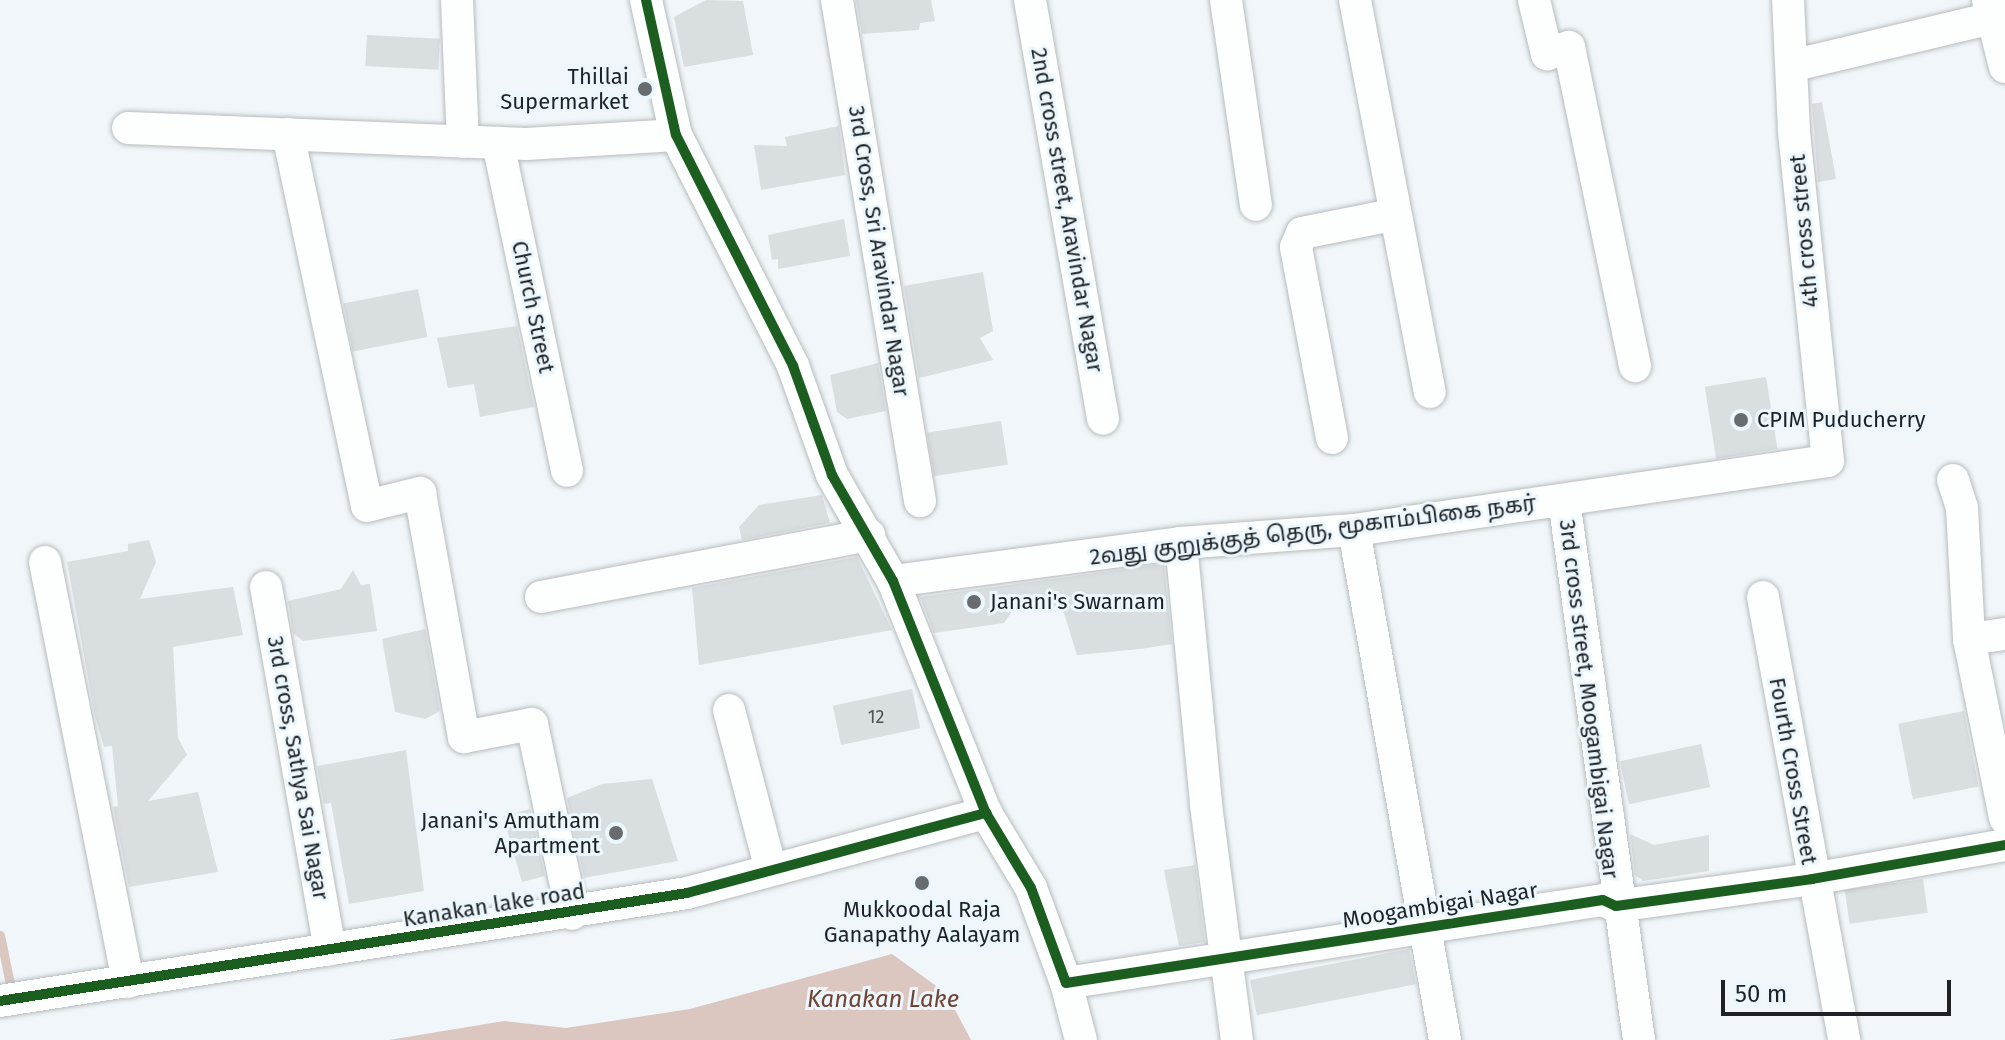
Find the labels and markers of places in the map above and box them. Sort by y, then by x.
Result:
place label: Thillai Supermarket [500,63,629,114]
marker: Thillai Supermarket [636,80,654,98]
place label: CPIM Puducherry [1757,407,1926,433]
marker: CPIM Puducherry [1732,411,1750,429]
place label: Janani's Swarnam [990,589,1165,615]
marker: Janani's Swarnam [965,593,983,611]
place label: Janani's Amutham Apartment [421,807,600,858]
marker: Janani's Amutham Apartment [607,824,625,842]
marker: Mukkoodal Raja Ganapathy Aalayam [913,874,931,892]
place label: Mukkoodal Raja Ganapathy Aalayam [824,896,1020,948]

